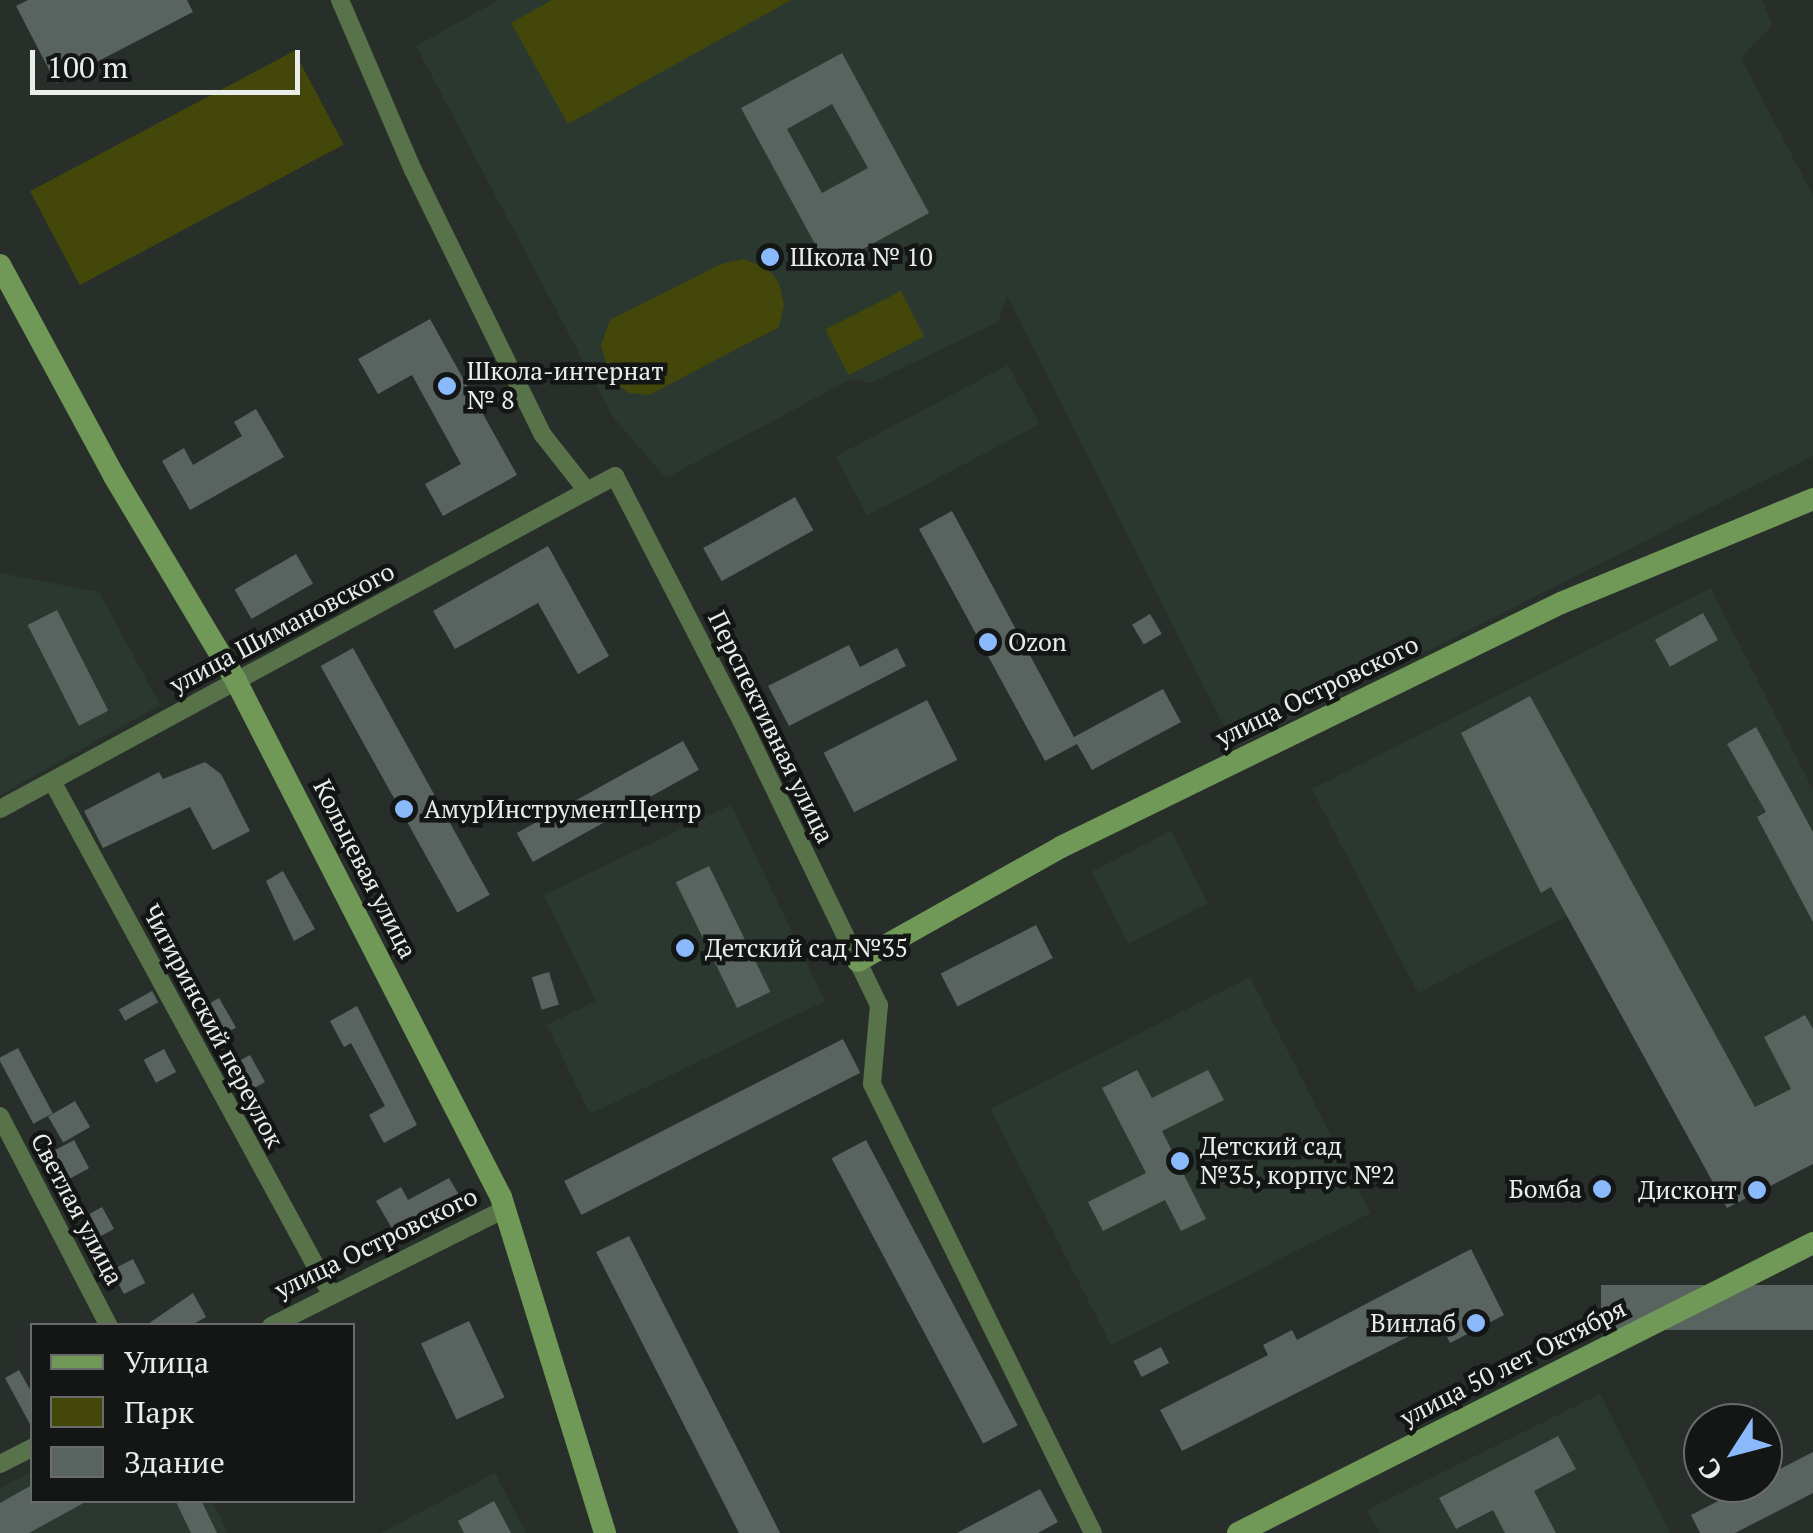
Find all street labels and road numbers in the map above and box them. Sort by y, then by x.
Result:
street label: улица Шимановского [165,556,399,700]
street label: Перспективная улица [702,606,840,848]
street label: улица Островского [1211,629,1423,753]
street label: Кольцевая улица [307,775,423,963]
street label: Чигиринский переулок [136,899,290,1153]
street label: Светлая улица [24,1128,130,1290]
street label: улица Островского [270,1181,482,1305]
street label: улица 50 лет Октября [1395,1293,1631,1433]

